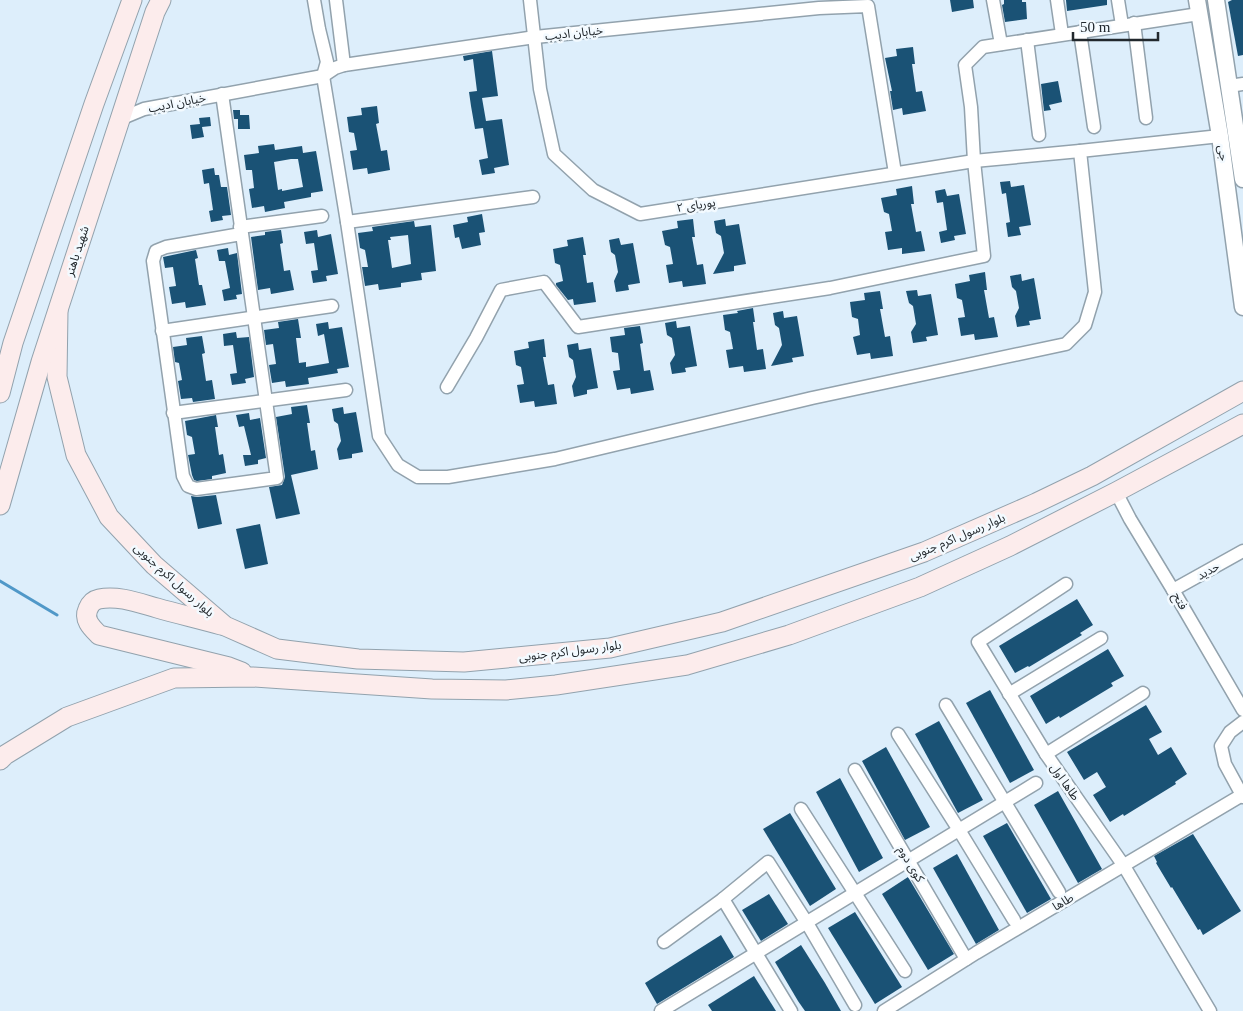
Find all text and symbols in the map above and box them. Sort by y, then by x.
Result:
scale bar [1073,10,1158,42]
text: 50 m [1080,19,1111,35]
street label: خیابان ادیب [544,23,604,43]
street label: خیابان ادیب [147,91,207,116]
street label: جی [1215,144,1231,162]
street label: پوریای ۲ [675,195,717,216]
street label: شهید باهنر [62,224,92,279]
street label: بلوار رسول اکرم جنوبی [907,510,1008,565]
street label: بلوار رسول اکرم جنوبی [130,540,217,621]
street label: حدید [1194,559,1222,583]
street label: فتح [1168,590,1190,613]
street label: بلوار رسول اکرم جنوبی [518,638,622,666]
street label: طاها اول [1047,761,1083,803]
street label: کوی دوم [893,843,928,887]
street label: طاها [1050,890,1076,914]

